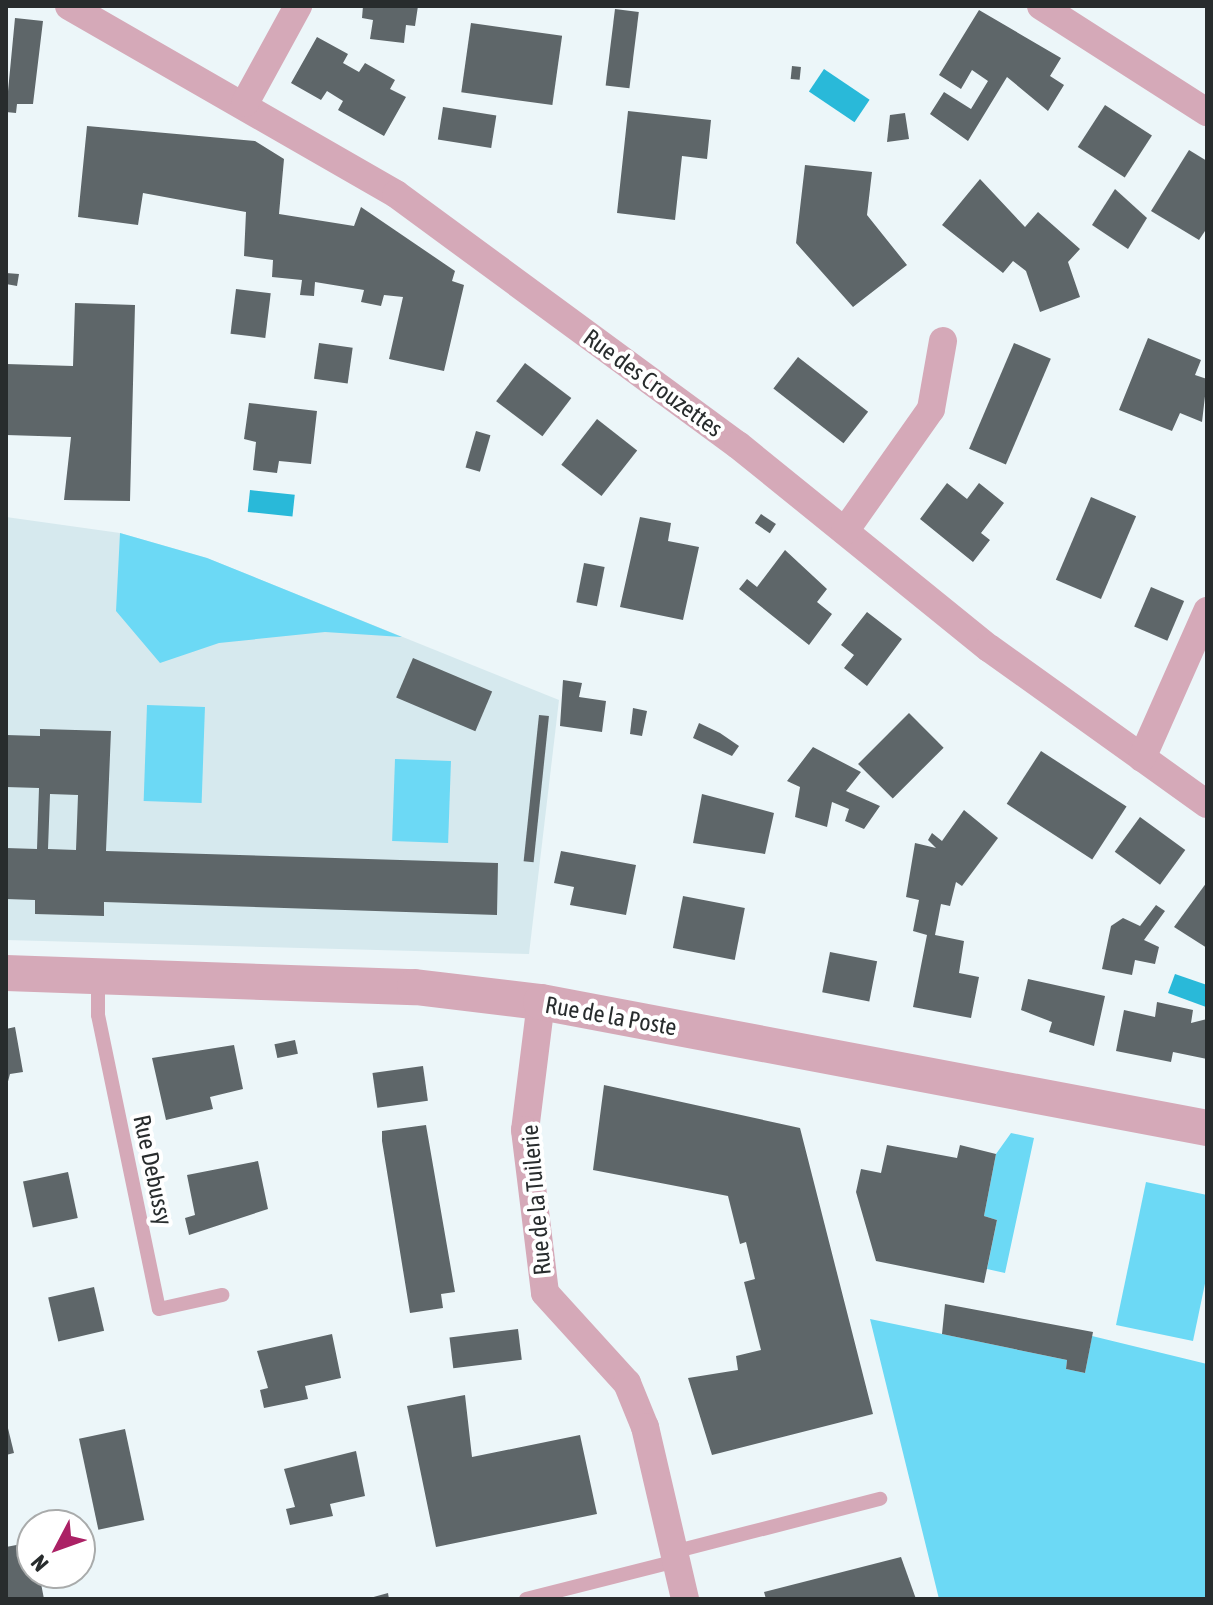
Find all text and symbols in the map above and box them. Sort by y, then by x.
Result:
street label: Rue des Crouzettes [578,323,728,443]
street label: Rue de la Poste [543,990,679,1042]
street label: Rue Debussy [127,1112,179,1228]
street label: Rue de la Tuilerie [515,1123,557,1277]
north arrow [16,1509,96,1589]
text: N [25,1550,53,1577]

